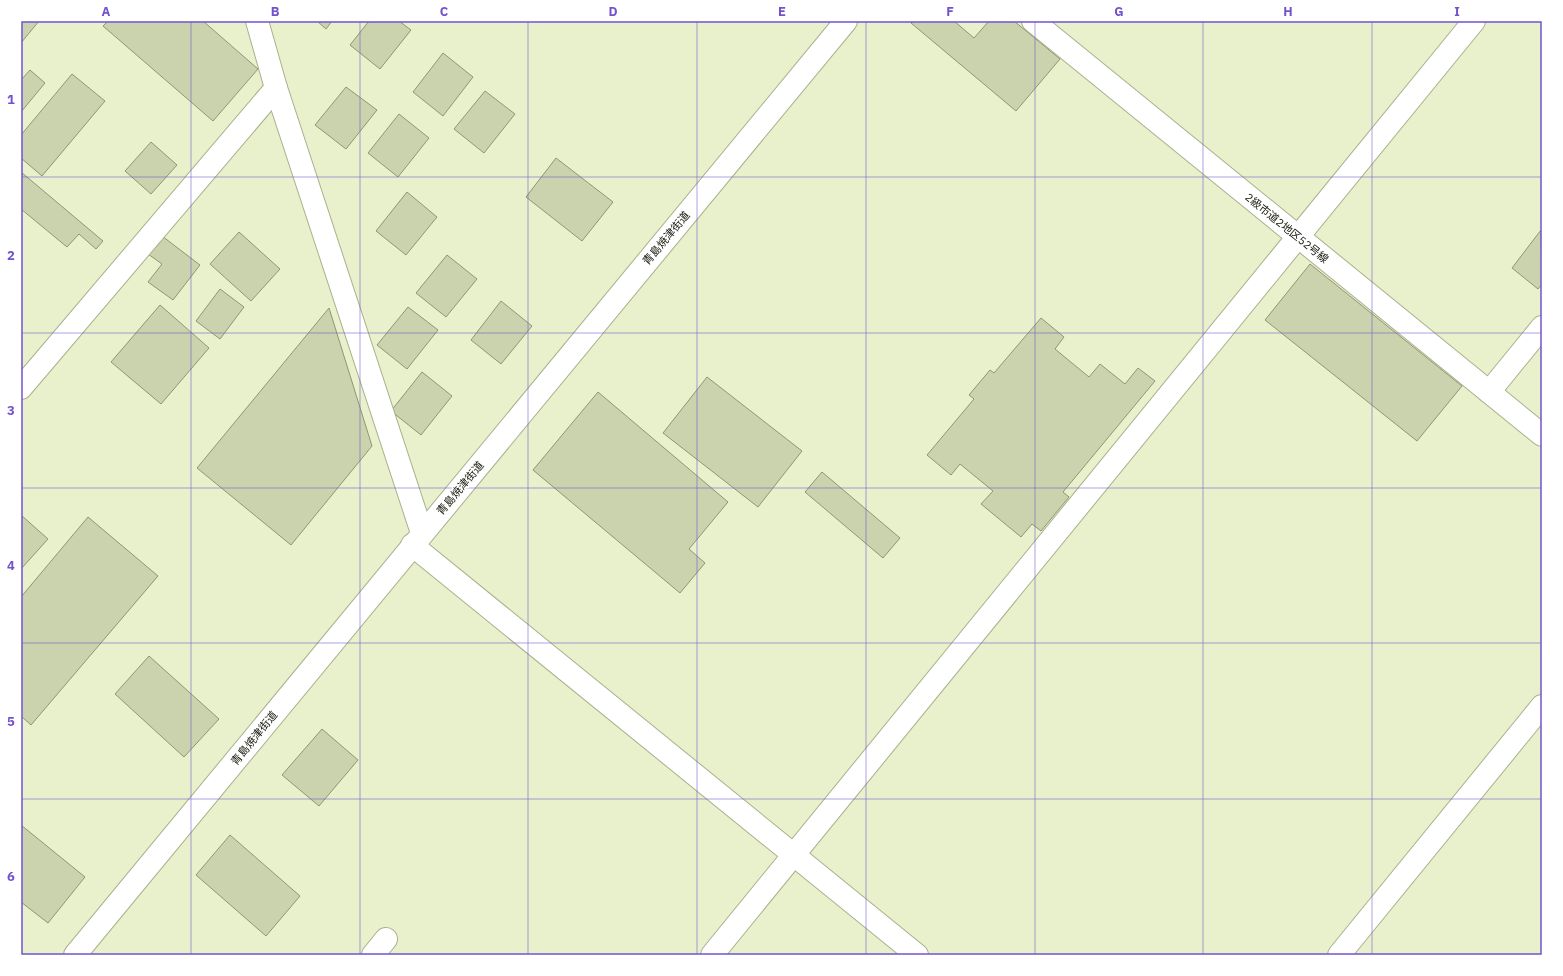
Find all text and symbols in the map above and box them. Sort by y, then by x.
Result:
text: A [102,3,111,20]
text: B [271,3,280,20]
text: C [440,3,449,20]
text: D [608,3,618,20]
text: E [778,3,786,20]
text: F [946,3,954,20]
text: G [1114,3,1124,20]
text: H [1283,3,1293,20]
text: I [1454,3,1460,20]
text: 1 [7,91,15,108]
street label: 2級市道2地区52号線 [1242,190,1332,266]
street label: 青島焼津街道 [639,208,693,268]
text: 2 [7,247,15,264]
text: 3 [7,402,15,419]
street label: 青島焼津街道 [433,458,487,518]
text: 4 [7,557,15,574]
street label: 青島焼津街道 [228,708,280,768]
text: 5 [7,713,15,730]
text: 6 [7,868,15,885]

